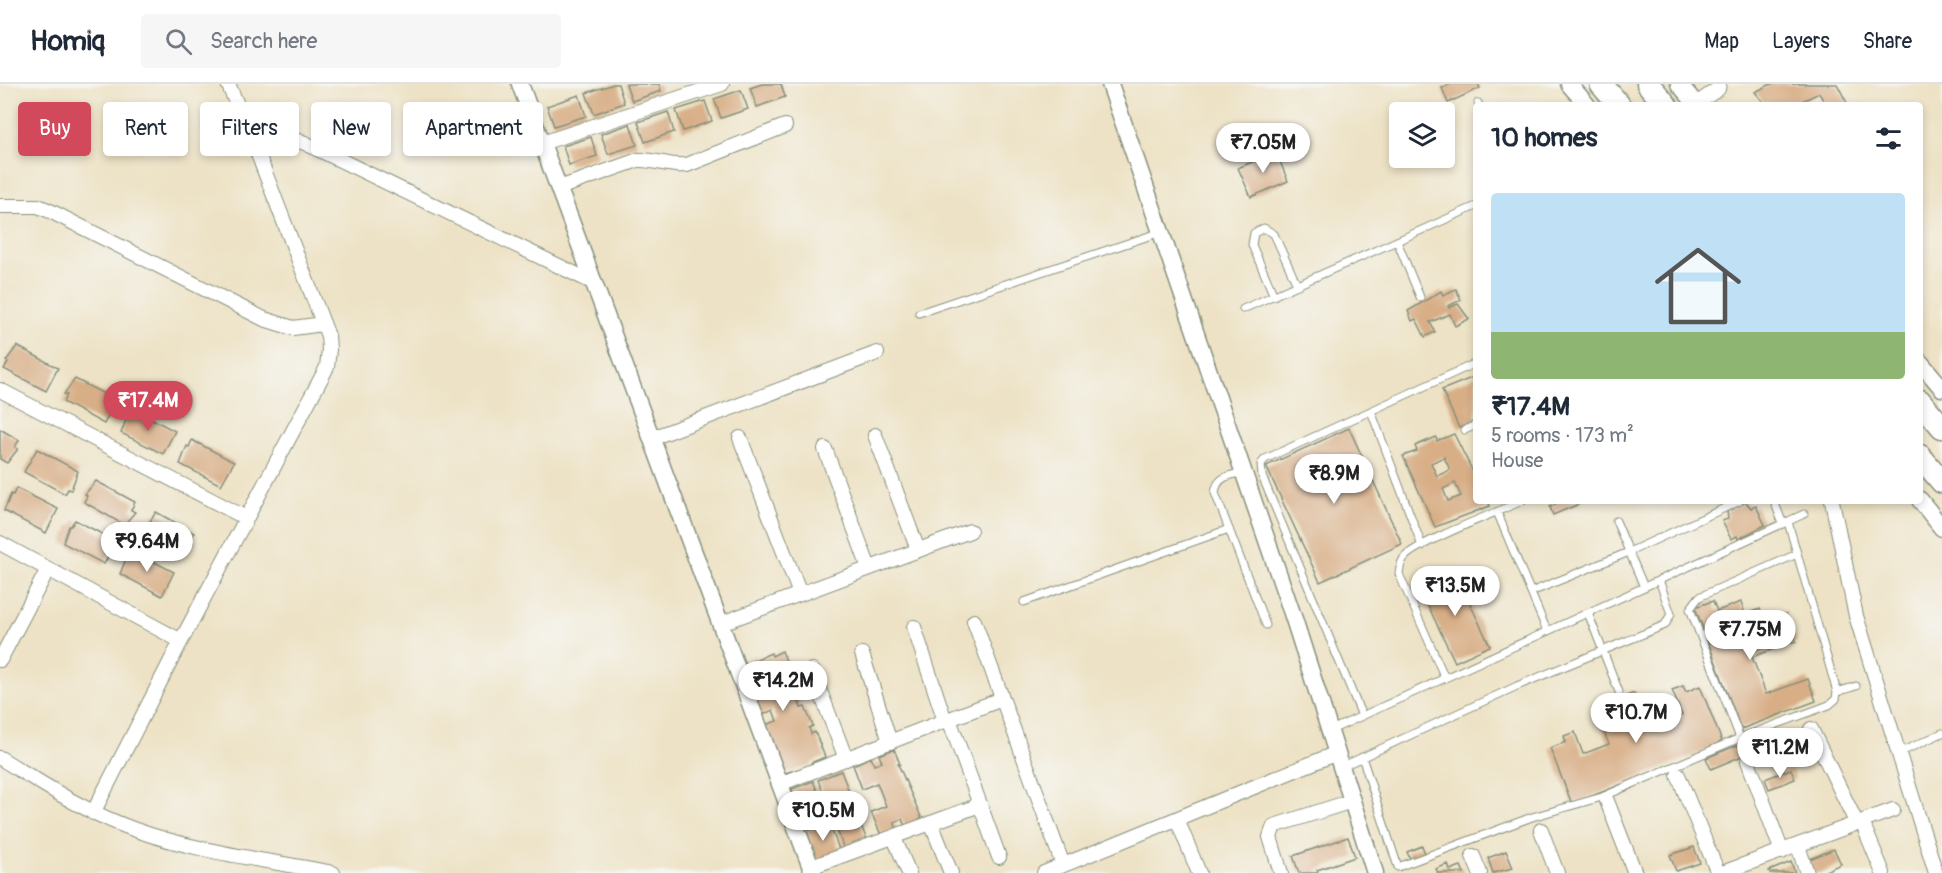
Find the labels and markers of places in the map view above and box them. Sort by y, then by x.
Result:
pin: ₹7.05M [1214,123,1312,174]
pin: ₹17.4M [99,381,197,432]
pin: ₹8.9M [1292,454,1376,505]
pin: ₹9.64M [98,522,196,573]
pin: ₹13.5M [1406,566,1504,617]
pin: ₹7.75M [1701,610,1799,661]
pin: ₹14.2M [734,661,832,712]
pin: ₹10.7M [1587,693,1685,744]
pin: ₹11.2M [1731,728,1829,779]
pin: ₹10.5M [774,791,872,842]

